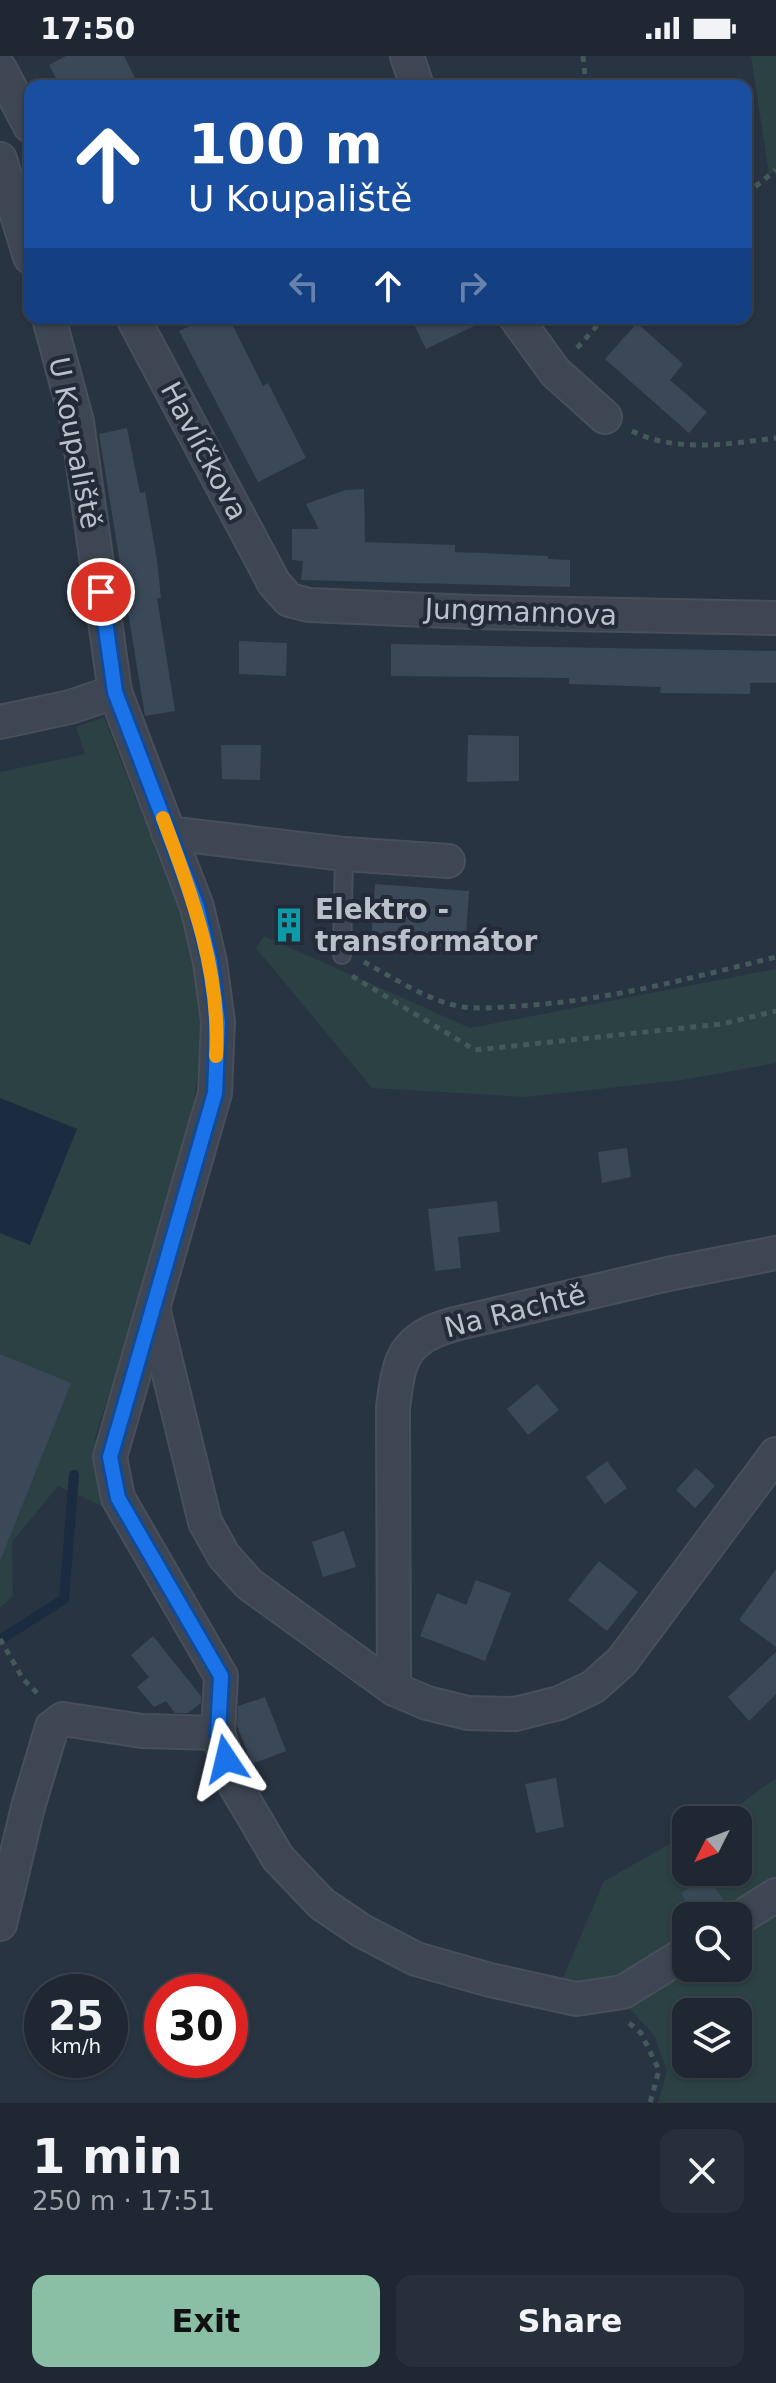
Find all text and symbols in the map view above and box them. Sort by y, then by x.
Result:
text: 17:50 [40,11,136,46]
text: 100 m [188,111,383,176]
icon: ahead [56,112,160,216]
text: U Koupaliště [188,178,412,219]
icon: left [282,264,326,308]
icon: ahead [366,264,410,308]
icon: right [450,264,494,308]
street label: U Koupaliště [42,354,108,532]
street label: Havlíčkova [154,376,254,526]
pin [67,558,135,626]
icon: arrive [79,570,123,614]
street label: Jungmannova [422,592,618,632]
place label: Elektro - transformátor [315,893,538,958]
building icon: Elektro - transformátor [270,906,308,944]
street label: Na Rachtě [441,1278,589,1344]
position arrow [184,1717,268,1801]
north arrow [672,1806,752,1886]
map controls [672,1806,752,2078]
button: search [672,1902,752,1982]
speed limit sign: 30 [144,1974,248,2078]
text: 25 [48,1993,104,2039]
button: layers [672,1998,752,2078]
text: km/h [51,2034,101,2058]
text: 1 min [32,2128,183,2184]
button: close [660,2129,744,2213]
text: 250 m · 17:51 [32,2186,215,2216]
button: Exit [32,2275,380,2367]
button: Share [396,2275,744,2367]

